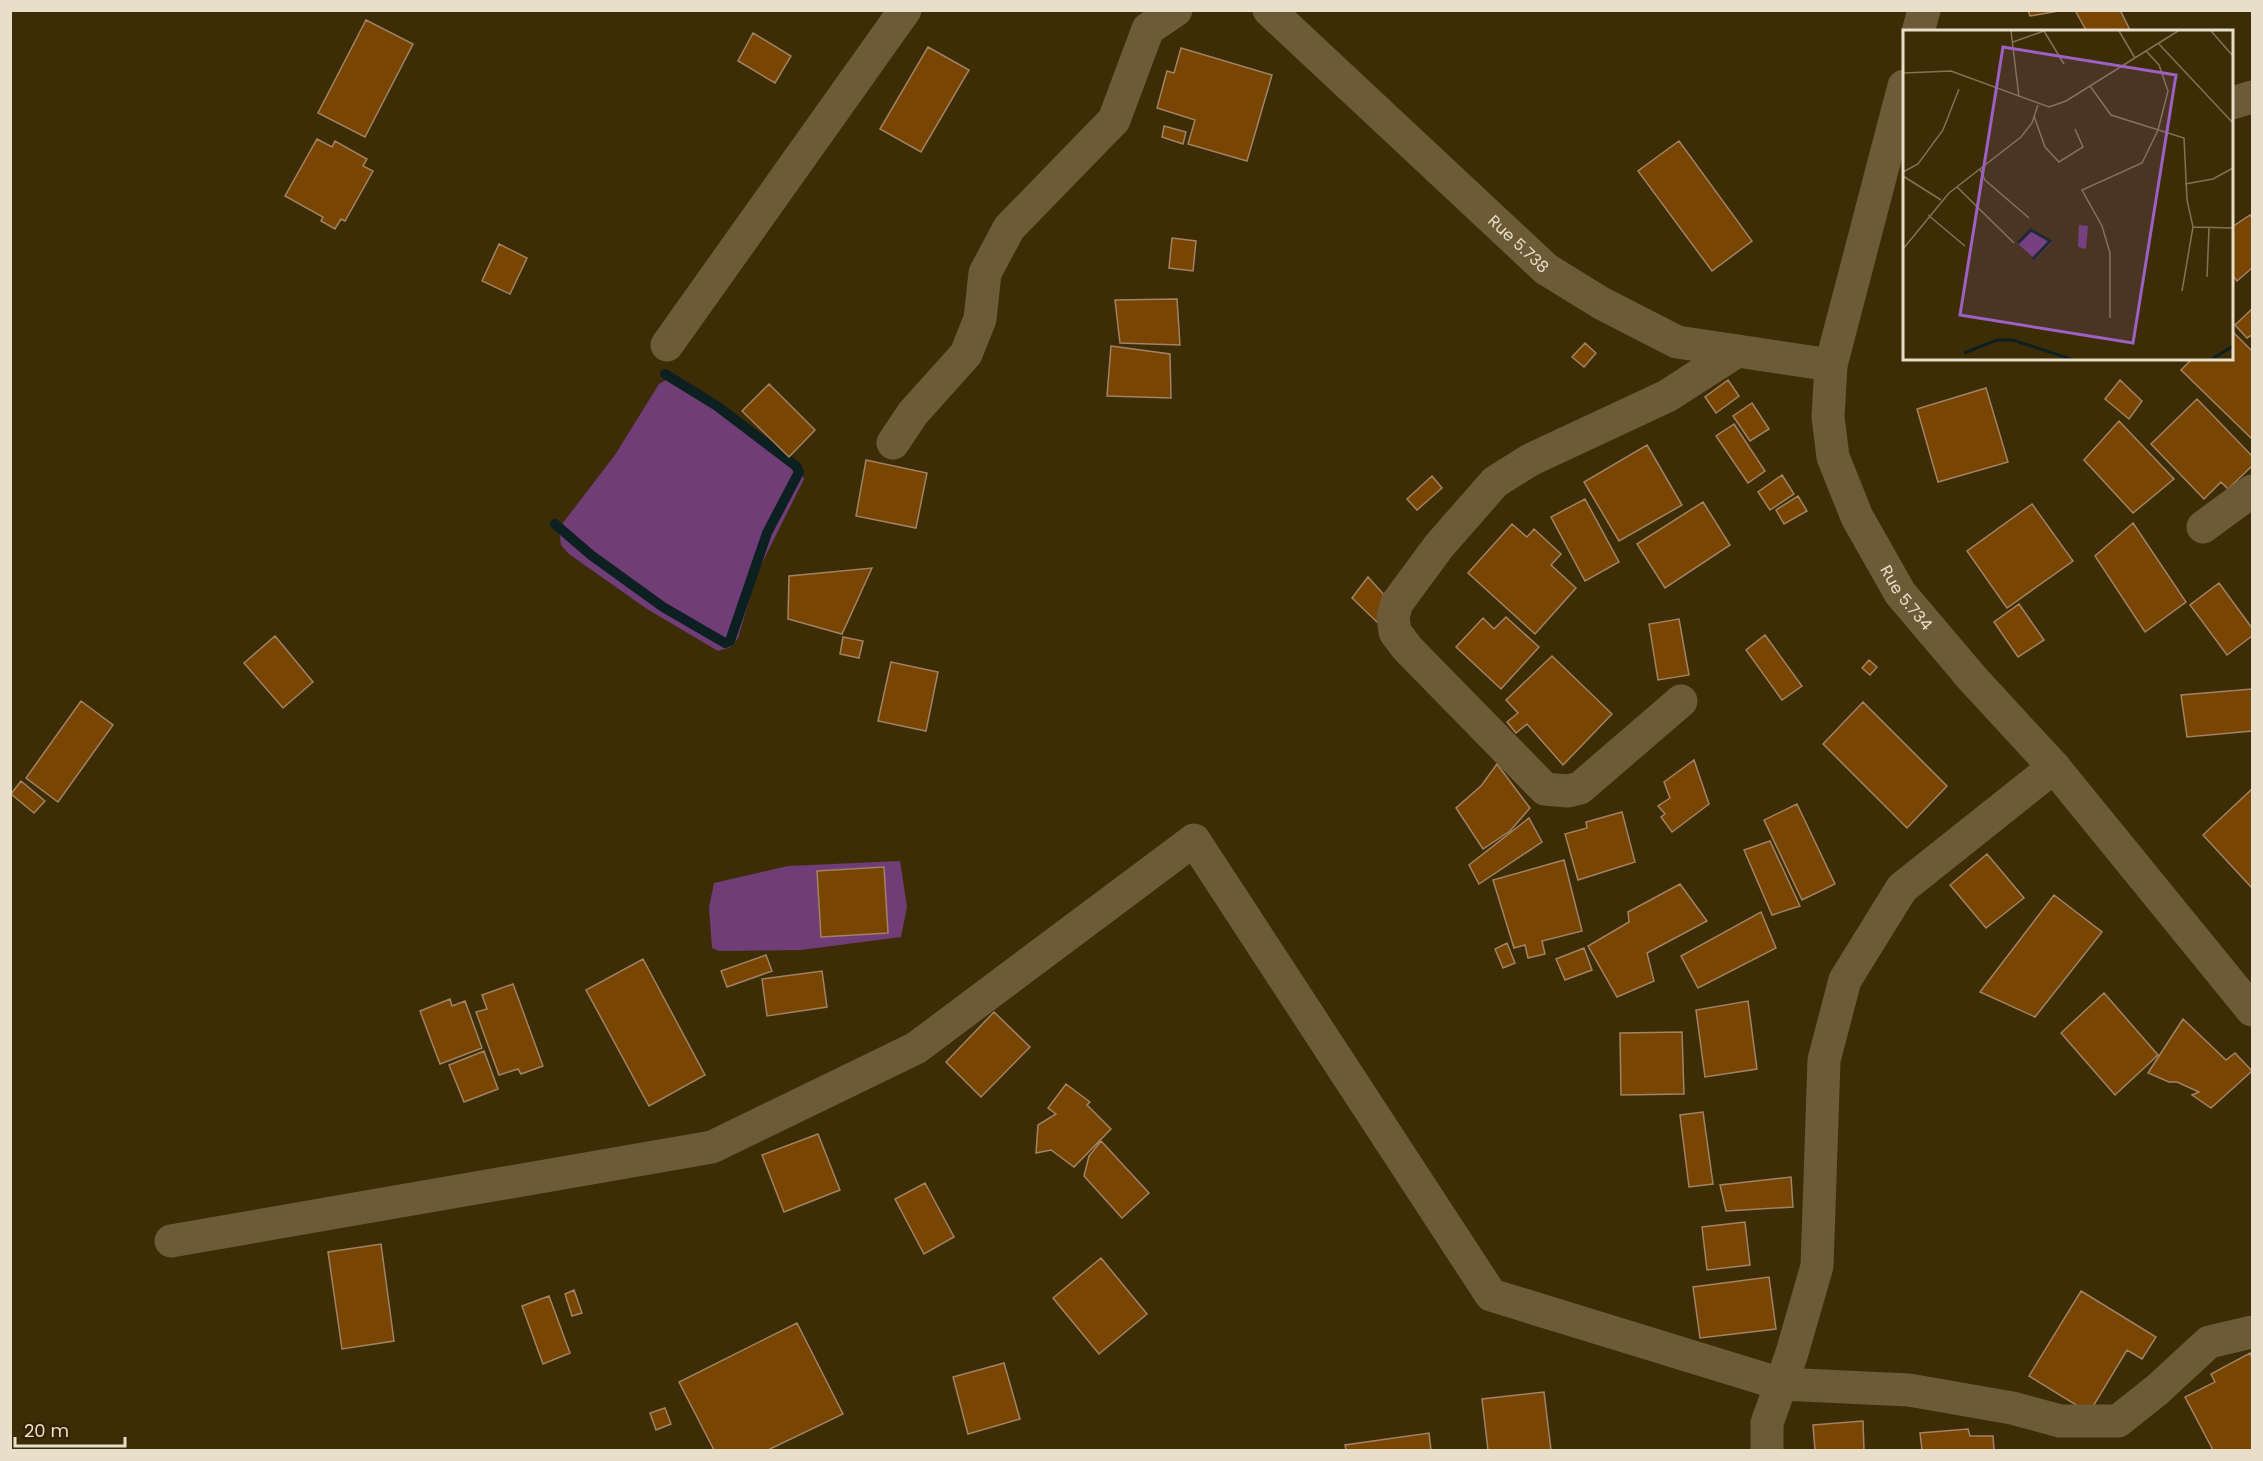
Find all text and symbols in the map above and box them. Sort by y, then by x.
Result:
inset map [1903,30,2233,360]
street label: Rue 5.738 [1483,210,1554,278]
street label: Rue 5.734 [1874,561,1938,635]
scale bar [15,1410,124,1448]
text: 20 m [24,1418,69,1443]

